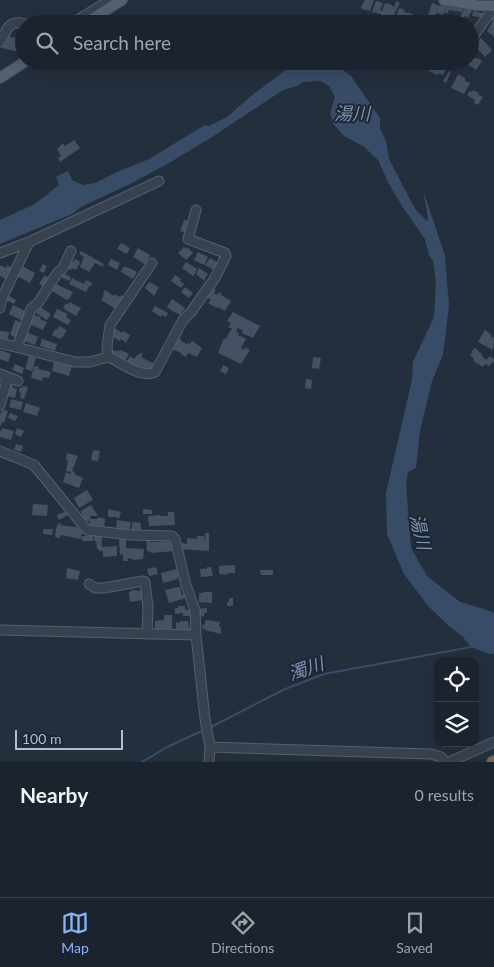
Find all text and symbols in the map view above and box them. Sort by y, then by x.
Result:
search box [15,15,479,70]
icon: search [33,29,61,57]
text: Search here [73,31,171,54]
water label: 湯川 [334,102,372,124]
water label: 湯川 [406,512,436,554]
water label: 濁川 [285,651,328,684]
map controls [434,657,479,747]
button: locate [434,657,479,702]
button: layers [434,702,479,747]
scale bar [15,727,122,750]
text: 100 m [22,730,61,747]
text: Nearby [20,782,88,807]
text: 0 results [414,785,474,804]
tab: Map [61,909,89,956]
tab: Directions [211,909,274,956]
tab: Saved [396,909,433,956]

